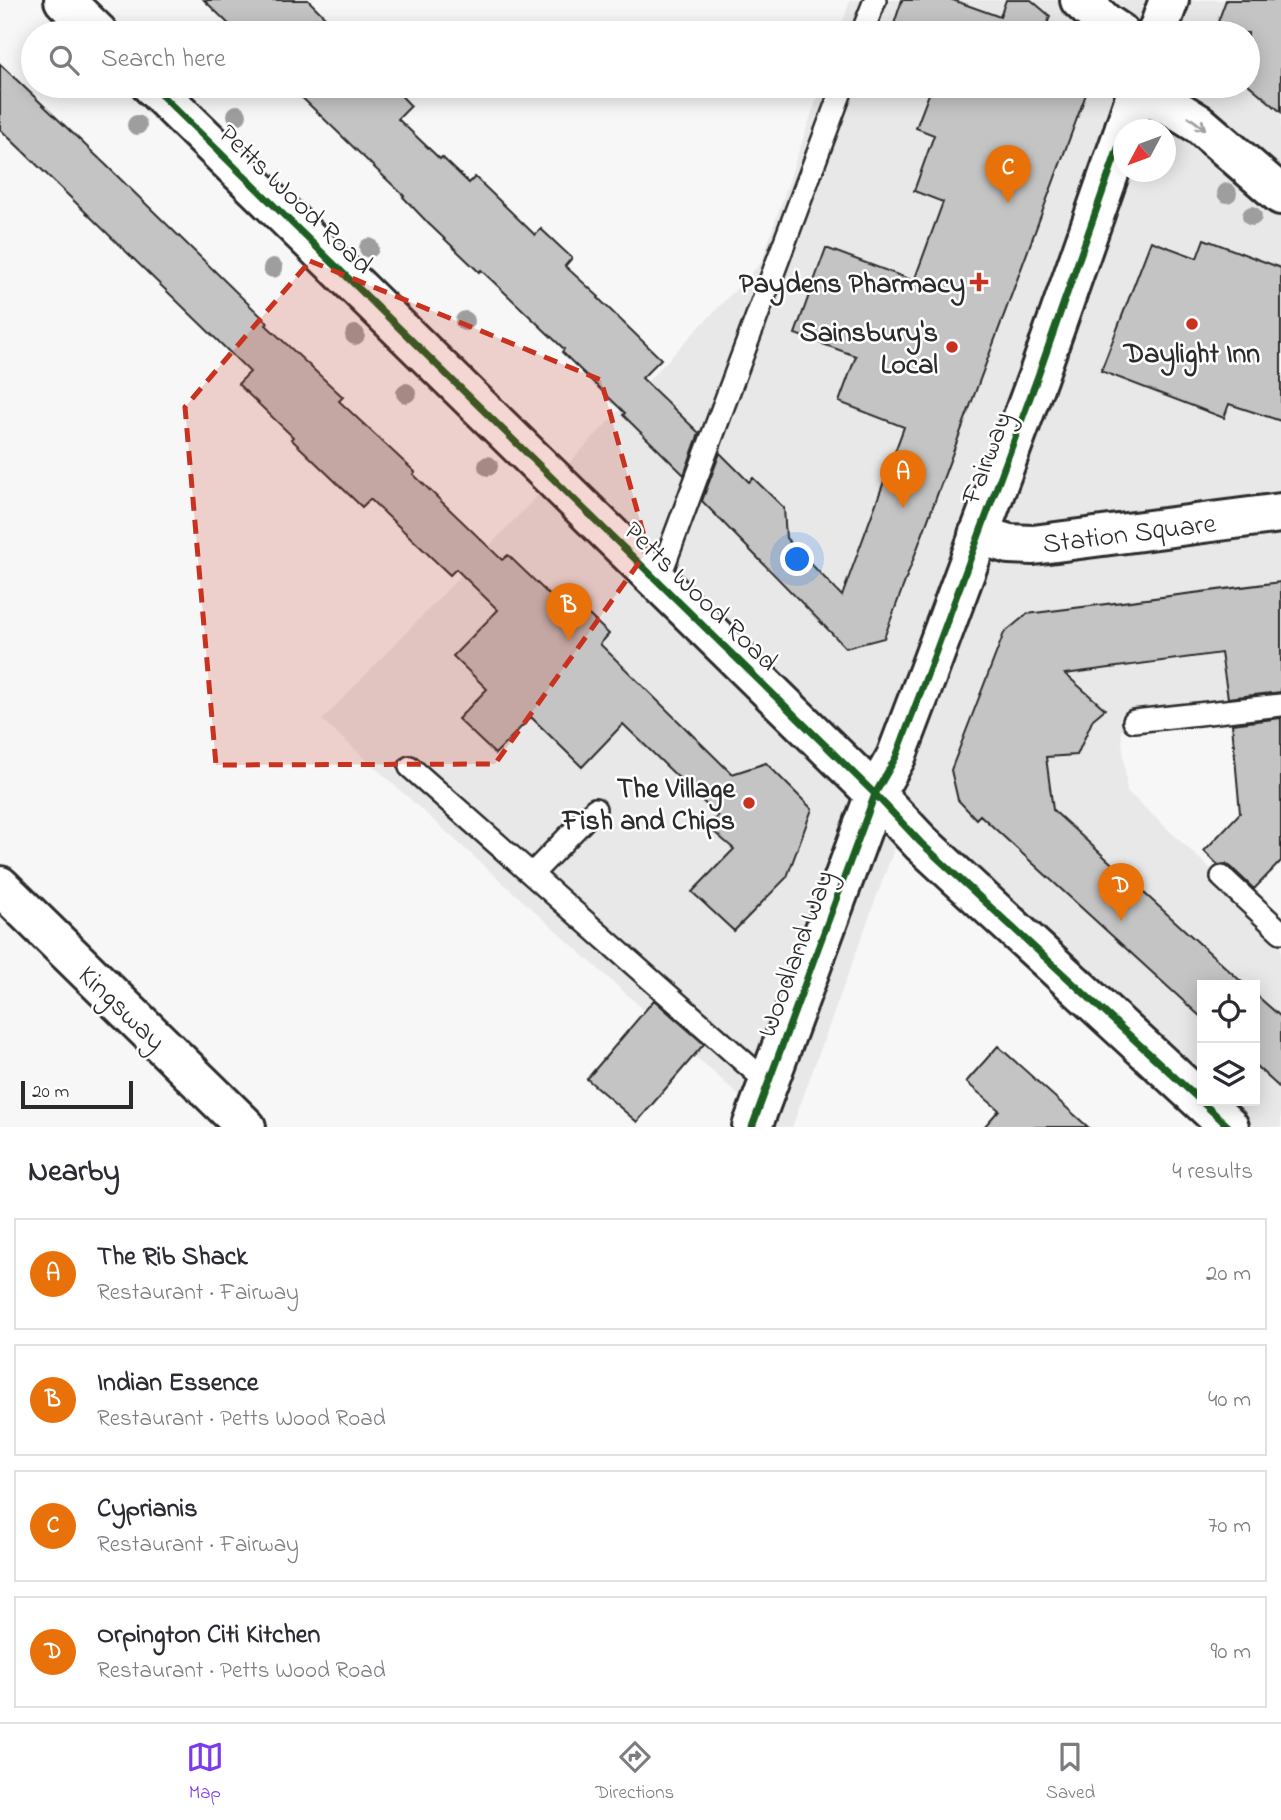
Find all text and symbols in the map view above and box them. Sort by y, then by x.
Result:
search box [21,21,1260,98]
icon: search [45,41,83,79]
text: Search here [101,41,226,79]
street label: Petts Wood Road [208,116,382,285]
one-way arrow [1187,116,1206,131]
north arrow [1113,119,1176,182]
pin: C [985,145,1031,203]
place label: Paydens Pharmacy [739,265,965,306]
marker: Paydens Pharmacy [971,274,987,290]
place label: Sainsbury's Local [800,314,938,387]
marker: Daylight Inn [1184,316,1200,332]
place label: Daylight Inn [1122,335,1260,377]
marker: Sainsbury's Local [944,339,960,355]
street label: Fairway [952,406,1025,511]
pin: A [880,450,926,508]
street label: Station Square [1040,504,1219,566]
street label: Petts Wood Road [613,513,787,682]
your location [780,542,814,576]
pin: B [546,583,592,641]
place label: The Village Fish and Chips [560,770,736,843]
marker: The Village Fish and Chips [741,795,757,811]
pin: D [1098,863,1144,921]
street label: Woodland Way [748,865,847,1044]
street label: Kingsway [67,957,174,1062]
map controls [1197,980,1260,1106]
button: locate [1197,980,1260,1043]
button: layers [1197,1043,1260,1106]
scale bar [21,1078,133,1110]
text: 20 m [32,1079,69,1106]
text: Nearby [28,1151,120,1195]
text: 4 results [1172,1156,1253,1189]
text: The Rib Shack [97,1239,248,1277]
text: A [46,1258,60,1291]
text: 20 m [1206,1258,1251,1291]
text: Restaurant · Fairway [97,1277,299,1310]
text: Indian Essence [97,1365,258,1403]
text: B [45,1384,61,1417]
text: 40 m [1208,1384,1251,1417]
text: Restaurant · Petts Wood Road [97,1403,386,1436]
text: Cyprianis [97,1491,197,1529]
text: C [47,1510,59,1543]
text: 70 m [1208,1510,1251,1543]
text: Restaurant · Fairway [97,1529,299,1562]
text: Orpington Citi Kitchen [97,1617,320,1655]
text: D [45,1636,61,1669]
text: 90 m [1211,1636,1251,1669]
text: Restaurant · Petts Wood Road [97,1655,386,1688]
tab: Map [186,1738,224,1807]
tab: Directions [595,1738,674,1807]
tab: Saved [1046,1738,1095,1807]

